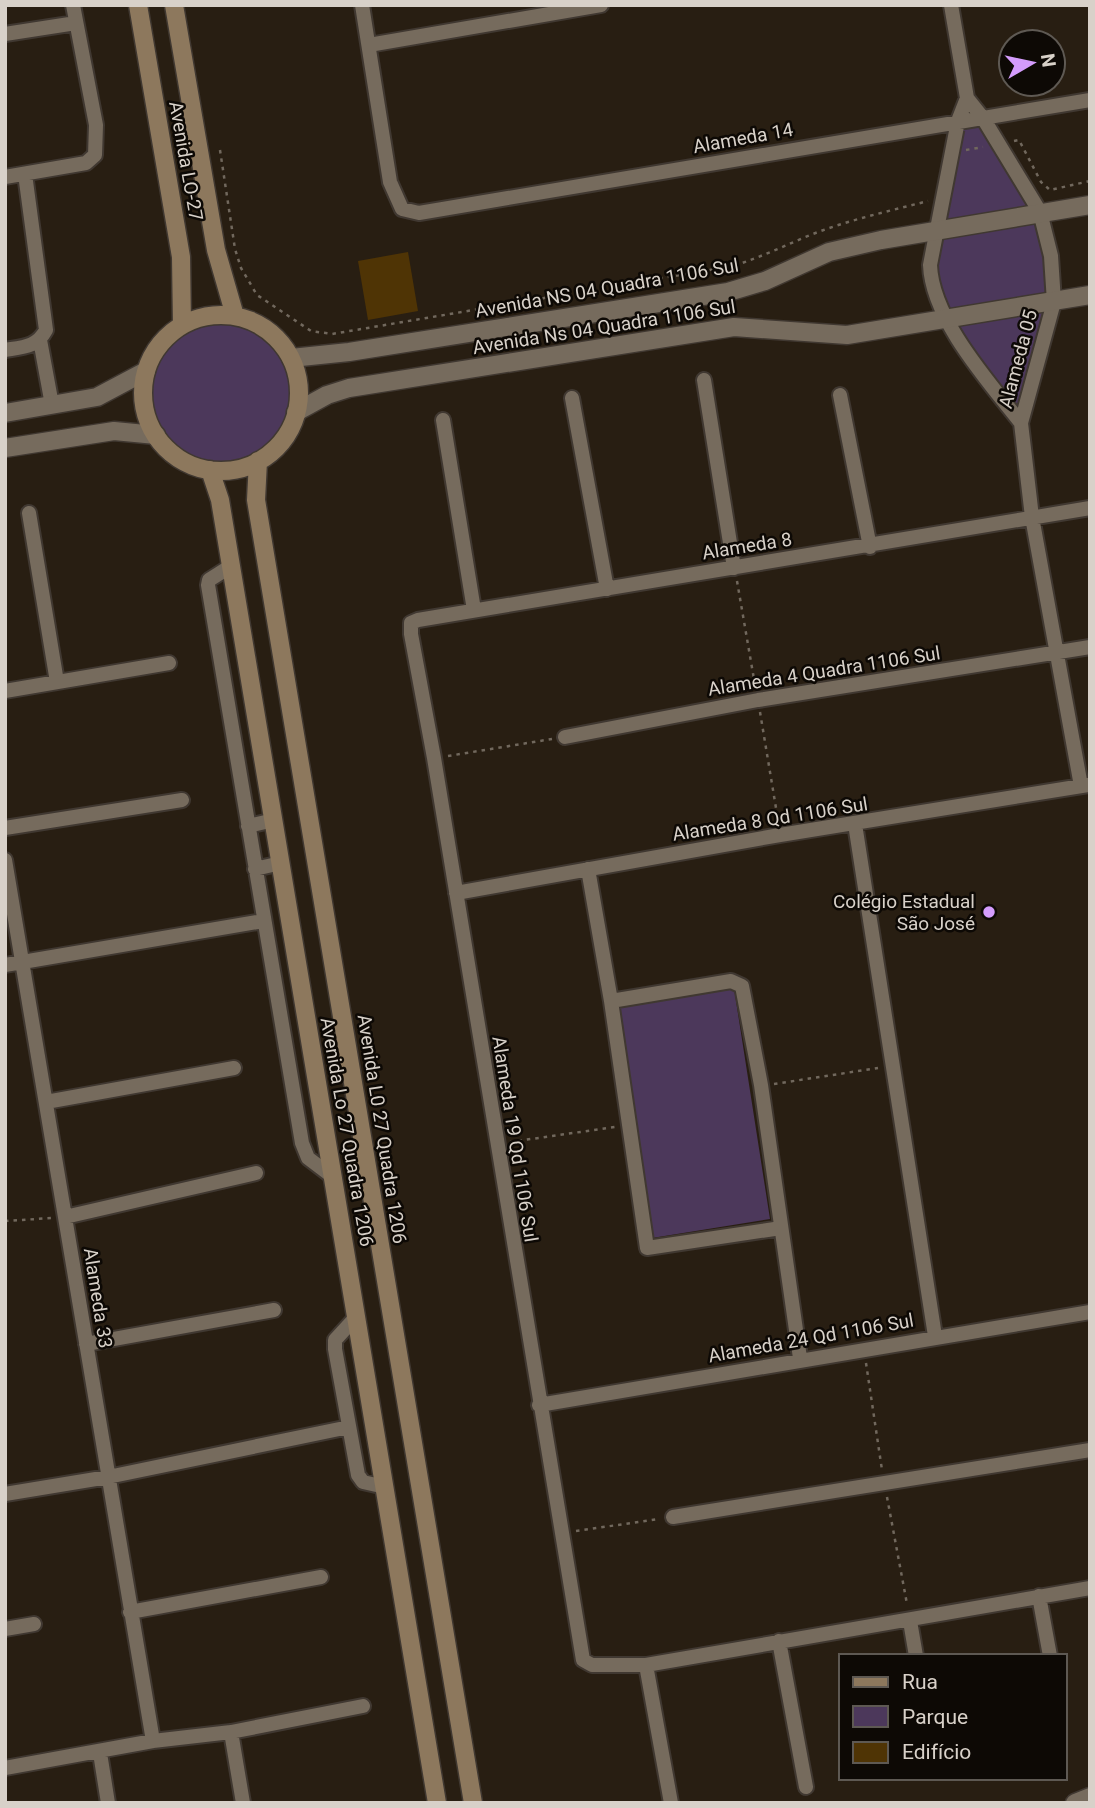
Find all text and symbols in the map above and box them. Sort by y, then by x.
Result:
north arrow [997,28,1067,98]
text: N [1036,52,1061,69]
street label: Avenida LO-27 [164,99,208,223]
street label: Alameda 14 [691,118,795,158]
street label: Avenida NS 04 Quadra 1106 Sul [473,253,741,323]
street label: Avenida Ns 04 Quadra 1106 Sul [471,295,737,359]
street label: Alameda 05 [994,307,1042,411]
street label: Alameda 8 [700,528,794,564]
street label: Alameda 4 Quadra 1106 Sul [706,641,942,701]
street label: Alameda 8 Qd 1106 Sul [671,792,869,846]
place label: Colégio Estadual São José [833,890,975,935]
marker: Colégio Estadual São José [981,904,997,920]
street label: Avenida L0 27 Quadra 1206 [352,1013,412,1245]
street label: Avenida Lo 27 Quadra 1206 [316,1016,378,1248]
street label: Alameda 19 Qd 1106 Sul [487,1034,543,1244]
street label: Alameda 33 [79,1246,117,1350]
street label: Alameda 24 Qd 1106 Sul [706,1309,916,1367]
legend [839,1654,1067,1780]
text: Rua [902,1670,938,1694]
text: Parque [902,1705,968,1729]
text: Edifício [902,1740,971,1764]

